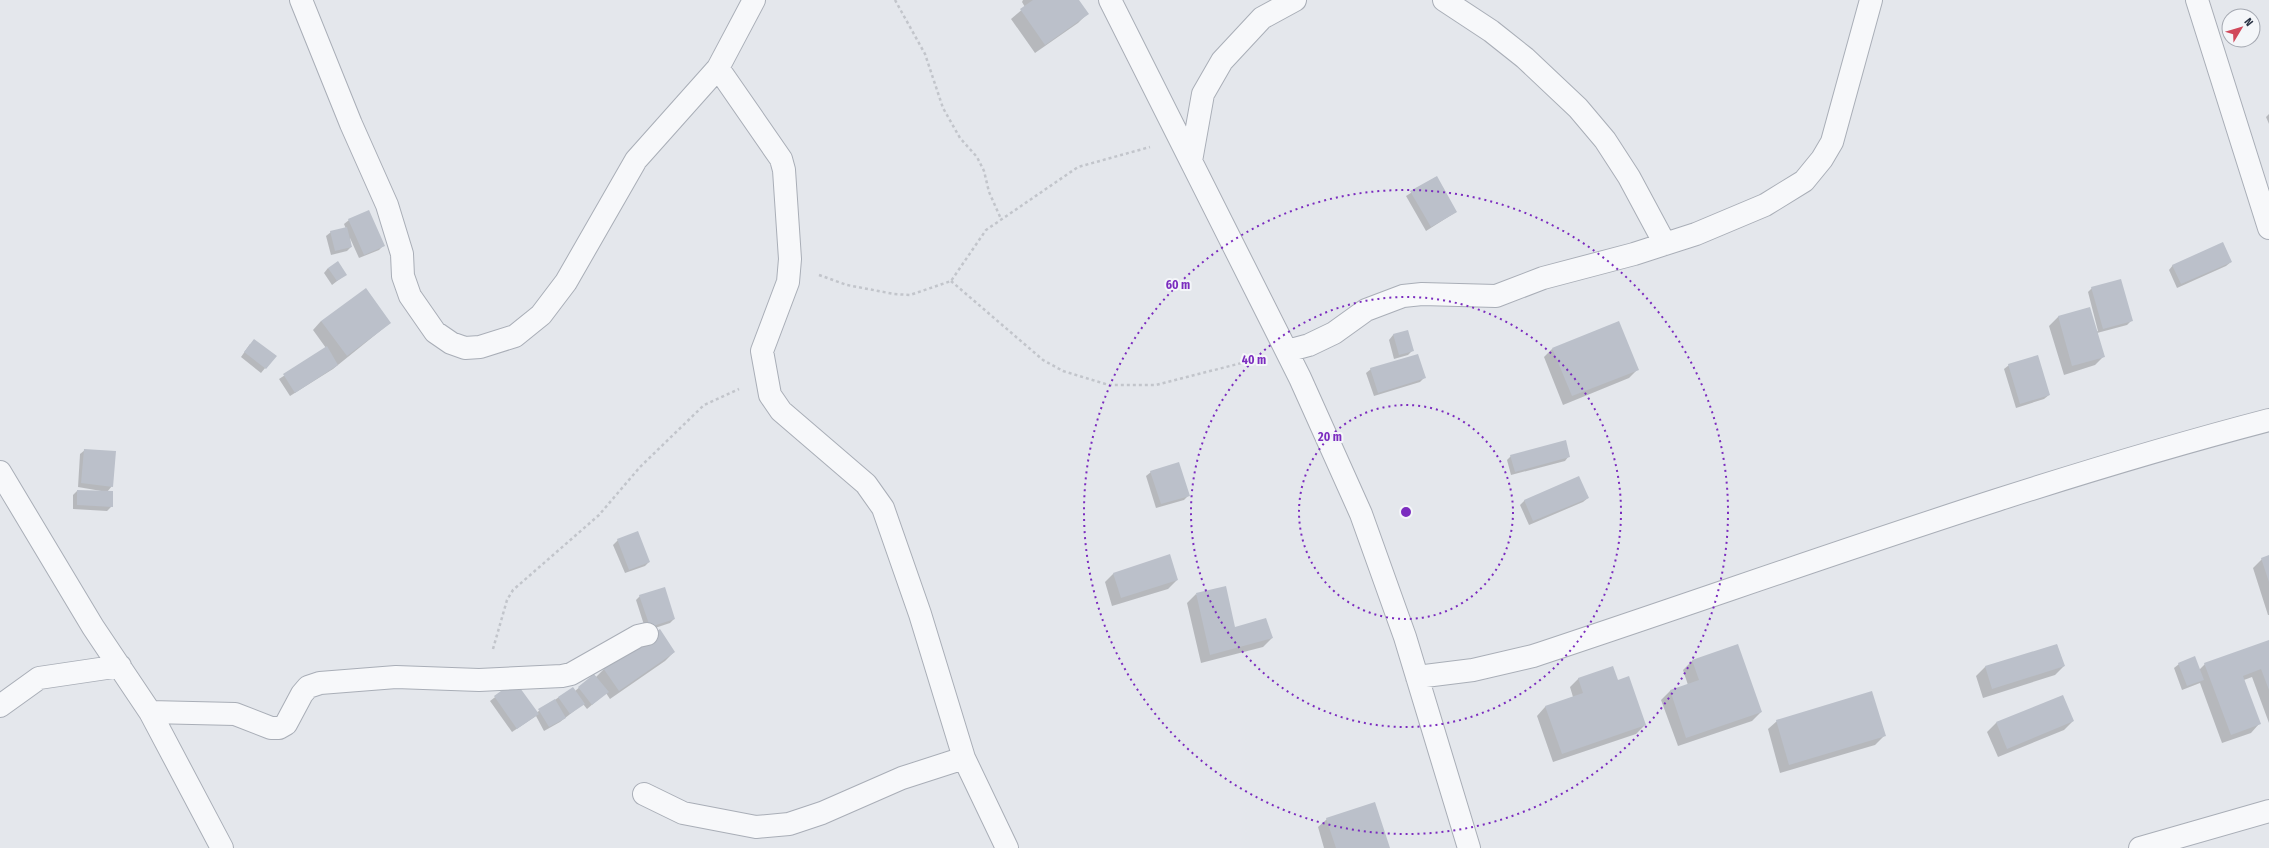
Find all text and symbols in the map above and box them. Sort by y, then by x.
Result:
north arrow [2221,8,2261,48]
text: N [2241,16,2256,29]
text: 60 m [1166,278,1190,292]
text: 40 m [1242,353,1266,367]
text: 20 m [1317,430,1342,444]
centre of rings [1399,505,1413,519]

